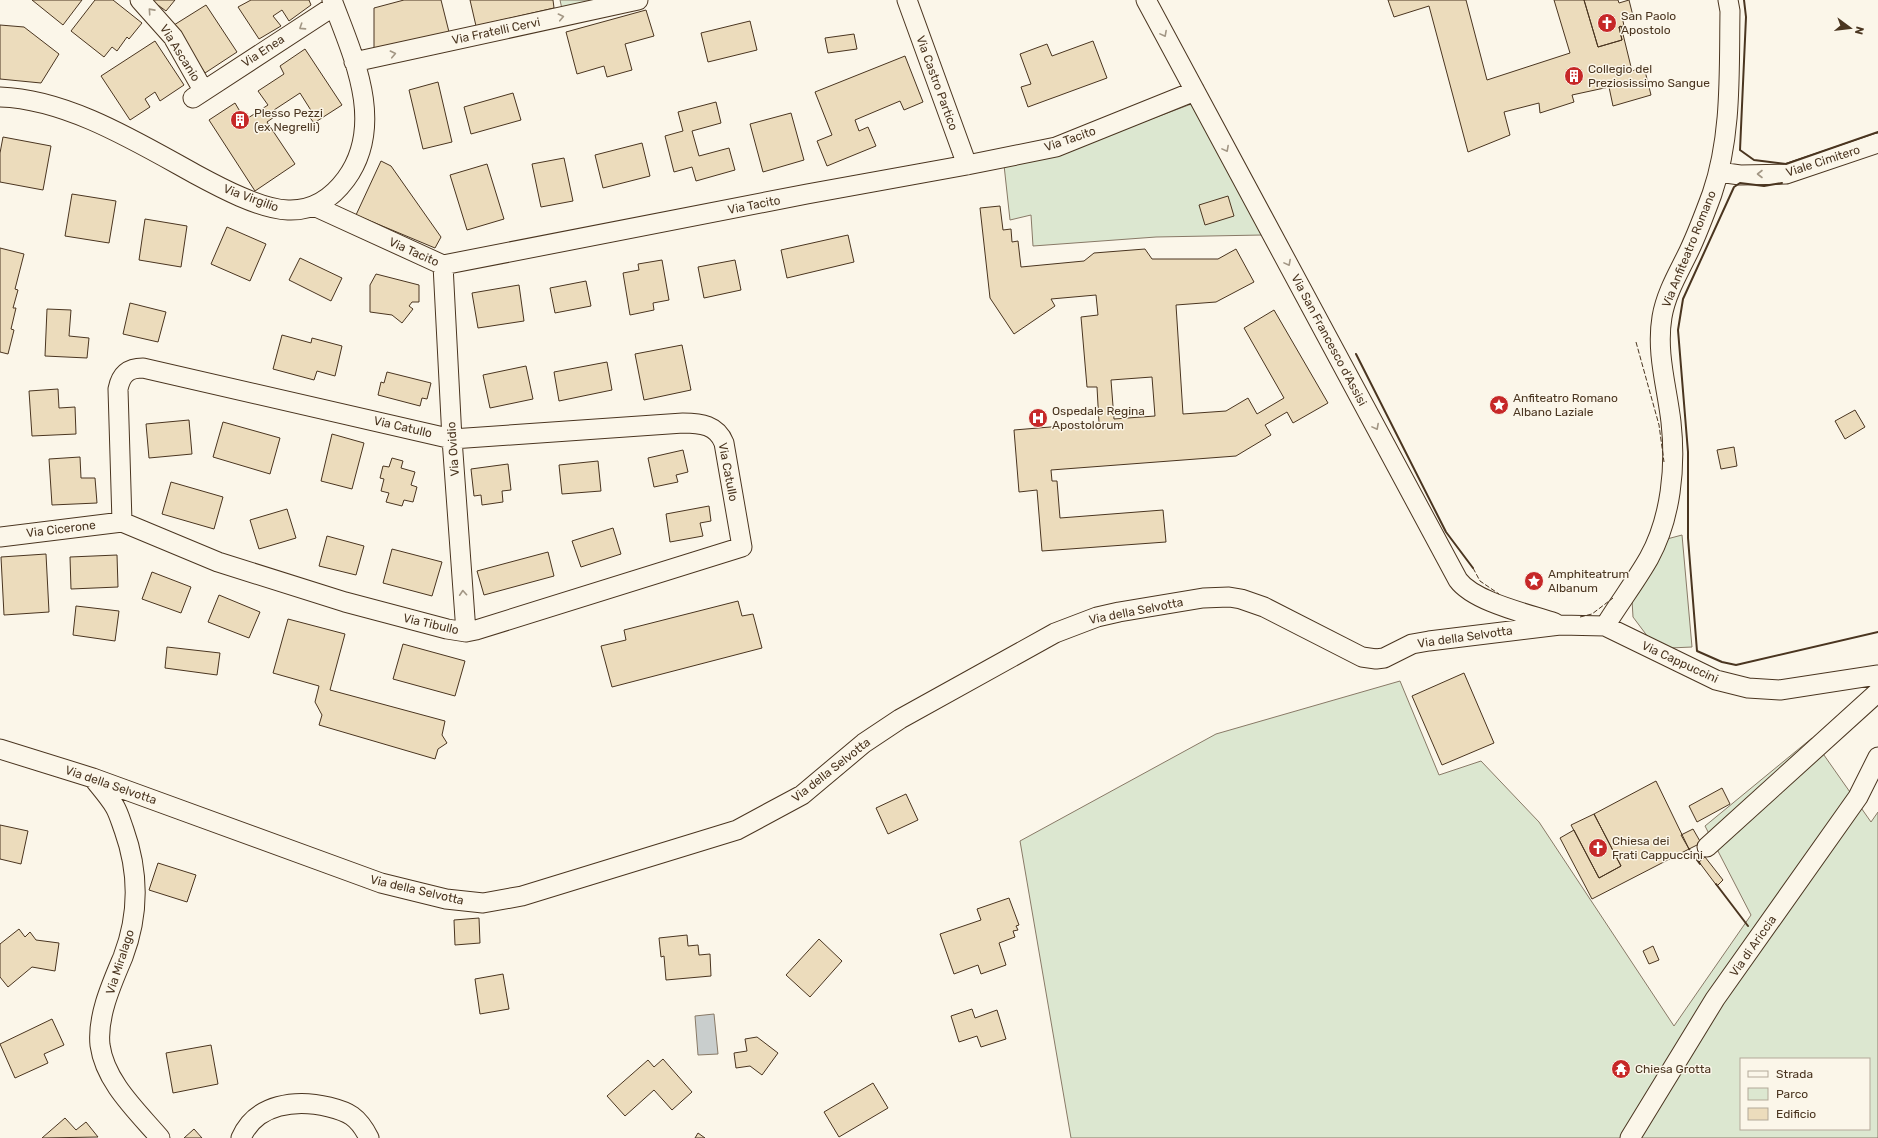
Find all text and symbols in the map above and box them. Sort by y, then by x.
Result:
one-way arrow [148,8,156,16]
north arrow [1830,8,1870,48]
place label: San Paolo Apostolo [1621,9,1676,37]
church icon: San Paolo Apostolo [1596,12,1618,34]
one-way arrow [557,13,564,21]
street label: Via Fratelli Cervi [450,15,542,47]
street label: Via Ascanio [157,22,203,84]
one-way arrow [299,22,306,30]
text: N [1852,25,1866,36]
one-way arrow [1160,30,1167,37]
street label: Via Enea [239,32,287,70]
street label: Via Castro Partico [913,34,961,132]
one-way arrow [389,50,396,58]
place label: Collegio del Preziosissimo Sangue [1588,62,1710,90]
building icon: Collegio del Preziosissimo Sangue [1563,65,1585,87]
place label: Plesso Pezzi (ex Negrelli) [254,106,323,134]
building icon: Plesso Pezzi (ex Negrelli) [229,109,251,131]
street label: Via Tacito [1042,124,1098,154]
street label: Viale Cimitero [1784,142,1862,180]
one-way arrow [1221,144,1229,152]
one-way arrow [1757,170,1763,178]
street label: Via Virgilio [221,182,281,215]
street label: Via Anfiteatro Romano [1659,188,1719,309]
street label: Via Tacito [726,193,782,217]
street label: Via Tacito [387,235,441,269]
one-way arrow [1283,259,1290,266]
street label: Via San Francesco d'Assisi [1288,272,1370,408]
place label: Anfiteatro Romano Albano Laziale [1513,391,1618,419]
place icon: Anfiteatro Romano Albano Laziale [1488,394,1510,416]
place label: Ospedale Regina Apostolorum [1052,404,1145,432]
hospital icon: Ospedale Regina Apostolorum [1027,407,1049,429]
street label: Via Catullo [372,413,434,441]
street label: Via Ovidio [444,421,462,477]
one-way arrow [1371,423,1378,430]
street label: Via Catullo [715,441,741,503]
street label: Via Cicerone [25,518,97,540]
place label: Amphiteatrum Albanum [1548,567,1629,595]
place icon: Amphiteatrum Albanum [1523,570,1545,592]
one-way arrow [459,590,468,596]
street label: Via della Selvotta [1088,595,1184,627]
street label: Via Tibullo [402,611,460,637]
street label: Via della Selvotta [1417,623,1513,651]
street label: Via Cappuccini [1640,638,1721,686]
street label: Via della Selvotta [789,735,873,805]
street label: Via della Selvotta [63,763,159,807]
place label: Chiesa dei Frati Cappuccini [1612,834,1703,862]
church icon: Chiesa dei Frati Cappuccini [1587,837,1609,859]
street label: Via della Selvotta [369,872,465,908]
street label: Via di Ariccia [1727,913,1779,979]
street label: Via Miralago [103,928,137,996]
temple icon: Chiesa Grotta [1610,1058,1632,1080]
legend [1740,1058,1870,1130]
place label: Chiesa Grotta [1635,1062,1711,1076]
text: Strada [1776,1067,1813,1081]
text: Parco [1776,1087,1808,1101]
text: Edificio [1776,1107,1816,1121]

